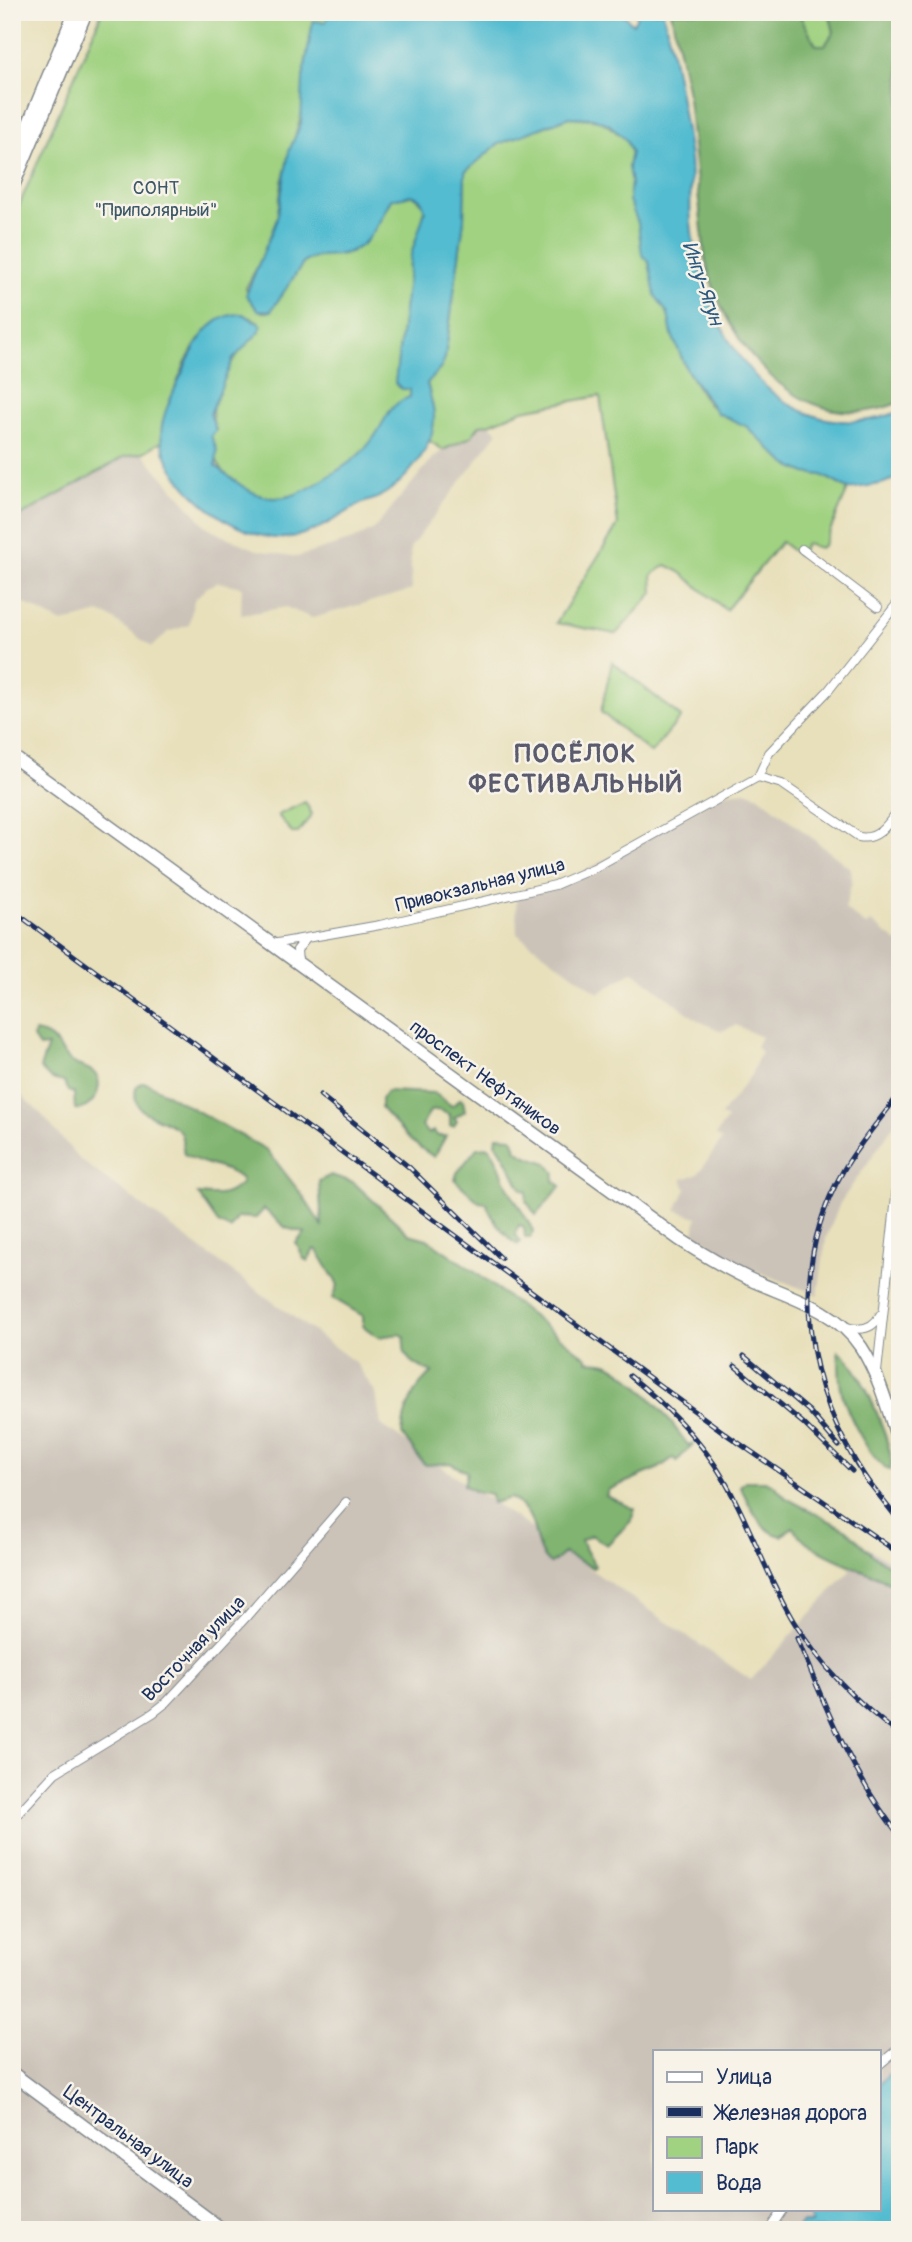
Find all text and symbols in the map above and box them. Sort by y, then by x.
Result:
park label: СОНТ "Приполярный" [95,176,217,222]
water label: Ингу-Ягун [676,238,730,331]
district label: ПОСЁЛОК ФЕСТИВАЛЬНЫЙ [468,738,683,800]
street label: Привокзальная улица [393,852,568,918]
street label: проспект Нефтяников [405,1015,566,1141]
street label: Восточная улица [137,1591,250,1707]
legend [653,2050,880,2210]
text: Улица [716,2064,772,2091]
street label: Центральная улица [58,2080,198,2194]
text: Железная дорога [713,2100,867,2127]
text: Парк [716,2134,759,2161]
text: Вода [716,2170,762,2197]

